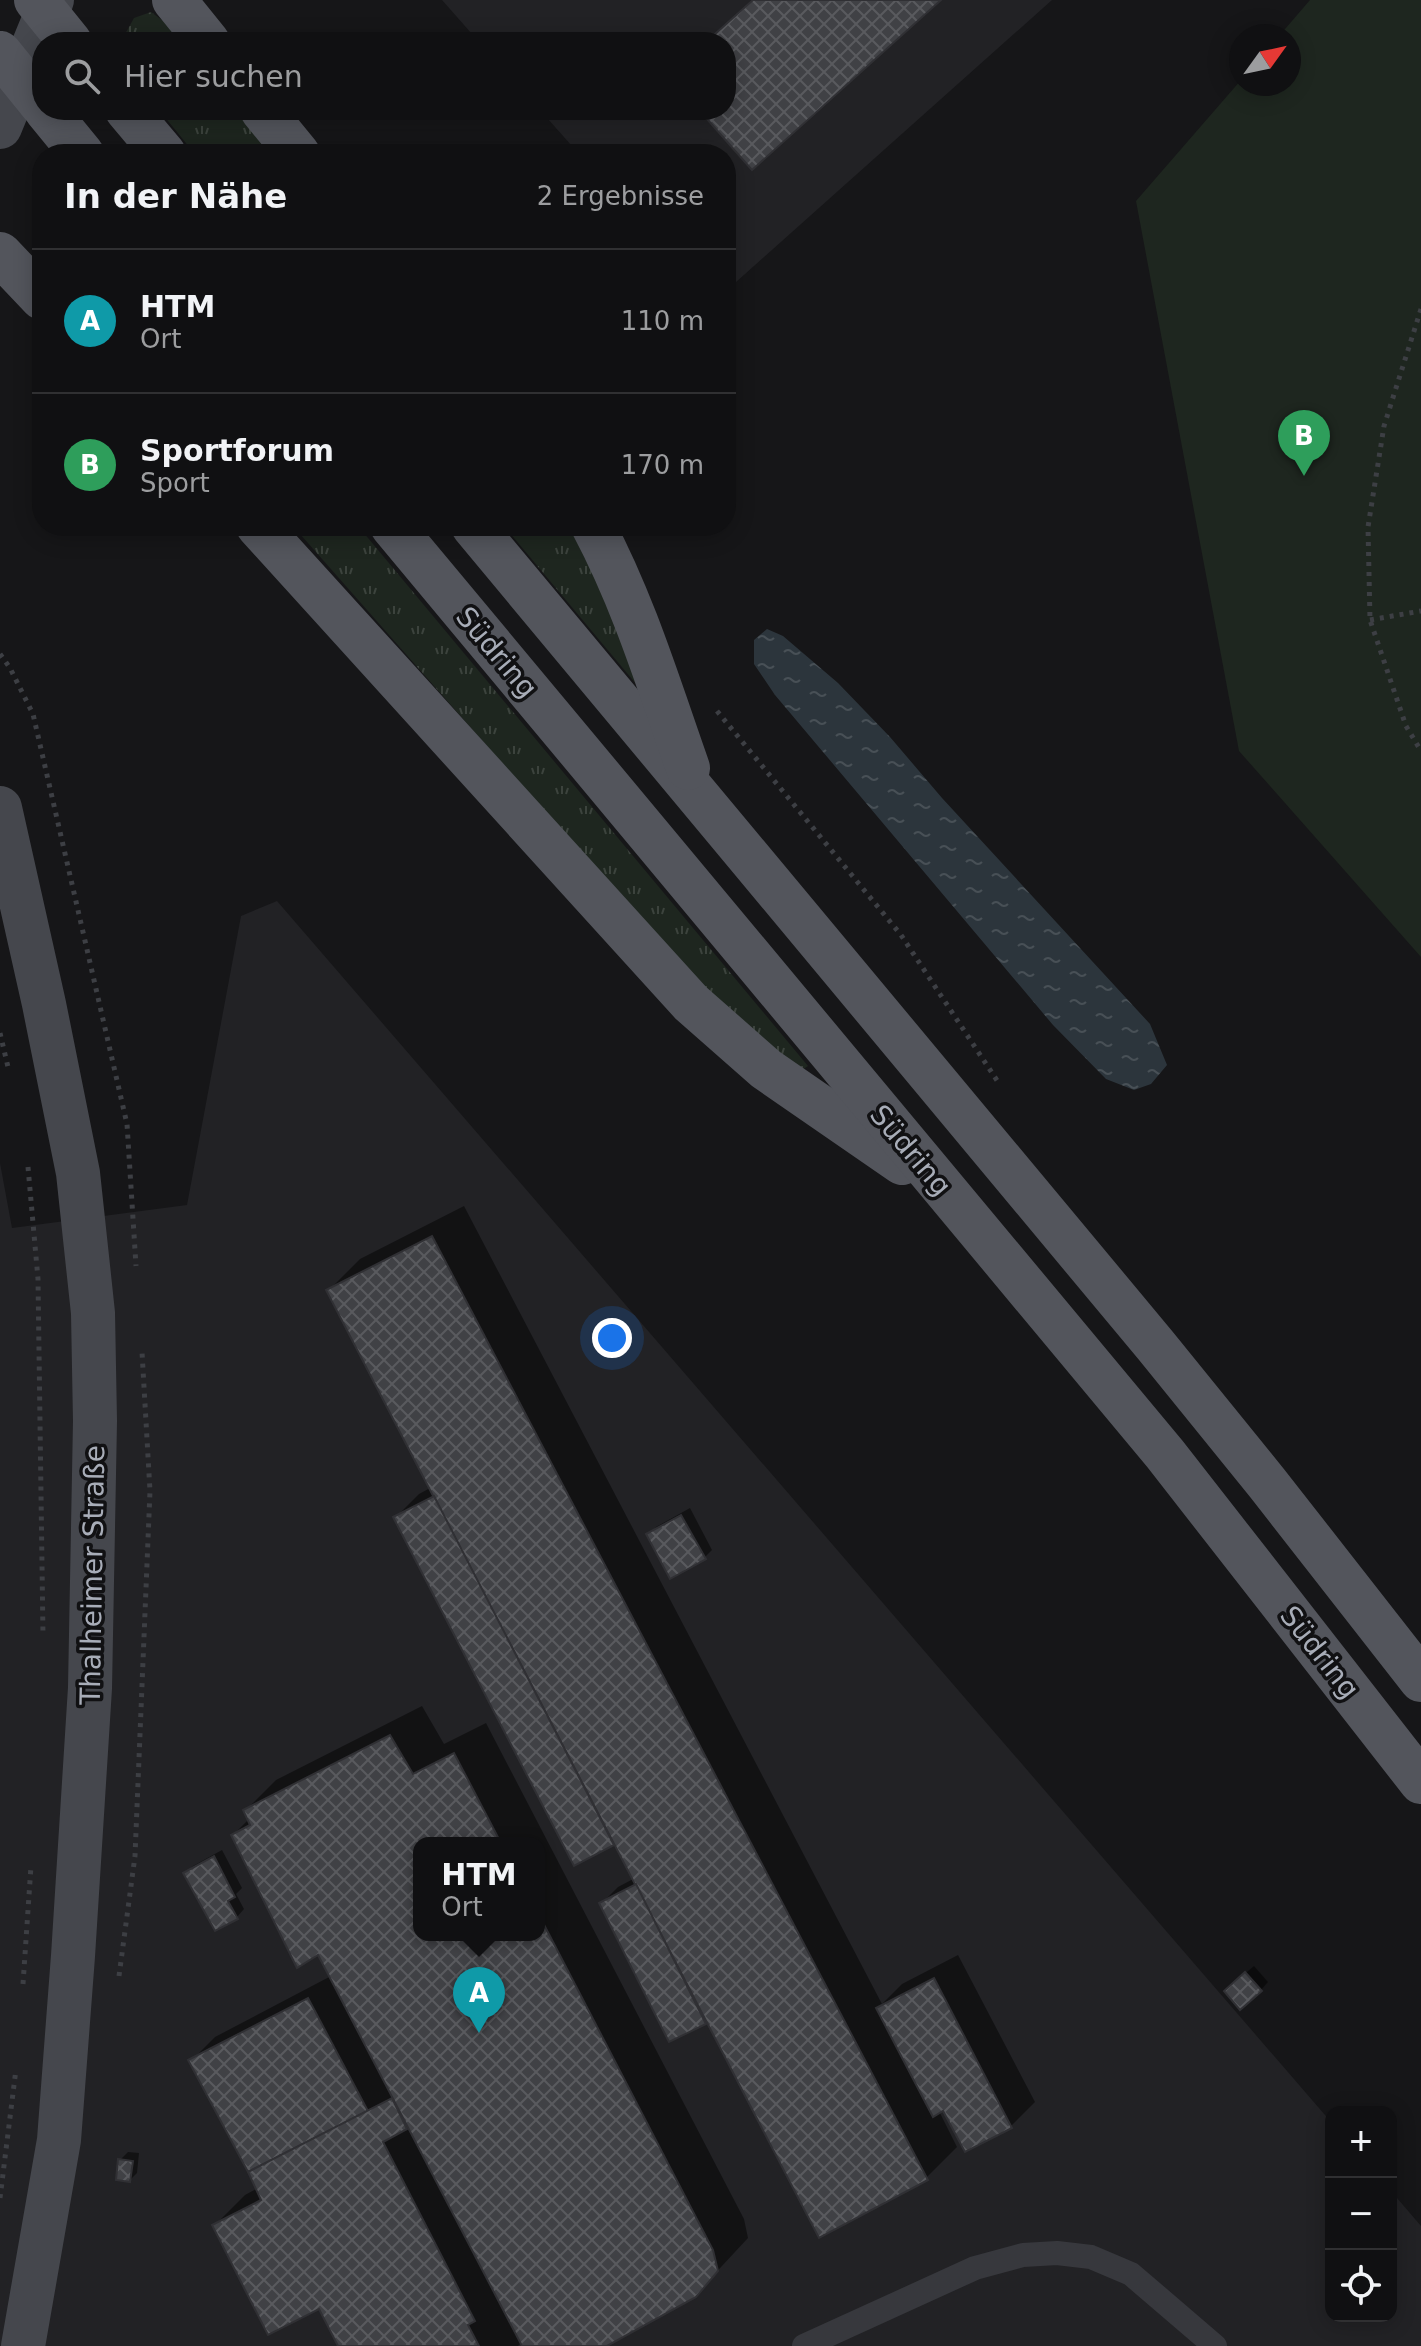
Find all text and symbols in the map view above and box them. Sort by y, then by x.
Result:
north arrow [1229,24,1301,96]
search box [32,32,736,120]
icon: search [60,54,104,98]
text: Hier suchen [124,59,303,94]
text: In der Nähe [64,176,287,216]
text: 2 Ergebnisse [537,181,704,211]
text: HTM [140,289,215,324]
text: A [80,306,100,336]
text: 110 m [621,306,704,336]
text: Ort [140,324,181,354]
pin: B [1278,410,1330,476]
text: Sportforum [140,433,334,468]
text: B [80,450,100,480]
text: 170 m [621,450,704,480]
text: Sport [140,468,210,498]
street label: Südring [449,600,544,704]
street label: Südring [863,1098,958,1202]
your location [592,1318,632,1358]
street label: Thalheimer Straße [74,1445,111,1706]
street label: Südring [1273,1600,1366,1705]
popup [413,1837,545,1941]
text: HTM [441,1857,517,1892]
text: Ort [441,1892,483,1922]
pin: A [453,1967,505,2033]
map controls [1325,2106,1397,2322]
button: + [1325,2106,1397,2178]
button: − [1325,2178,1397,2250]
button: locate [1325,2250,1397,2322]

